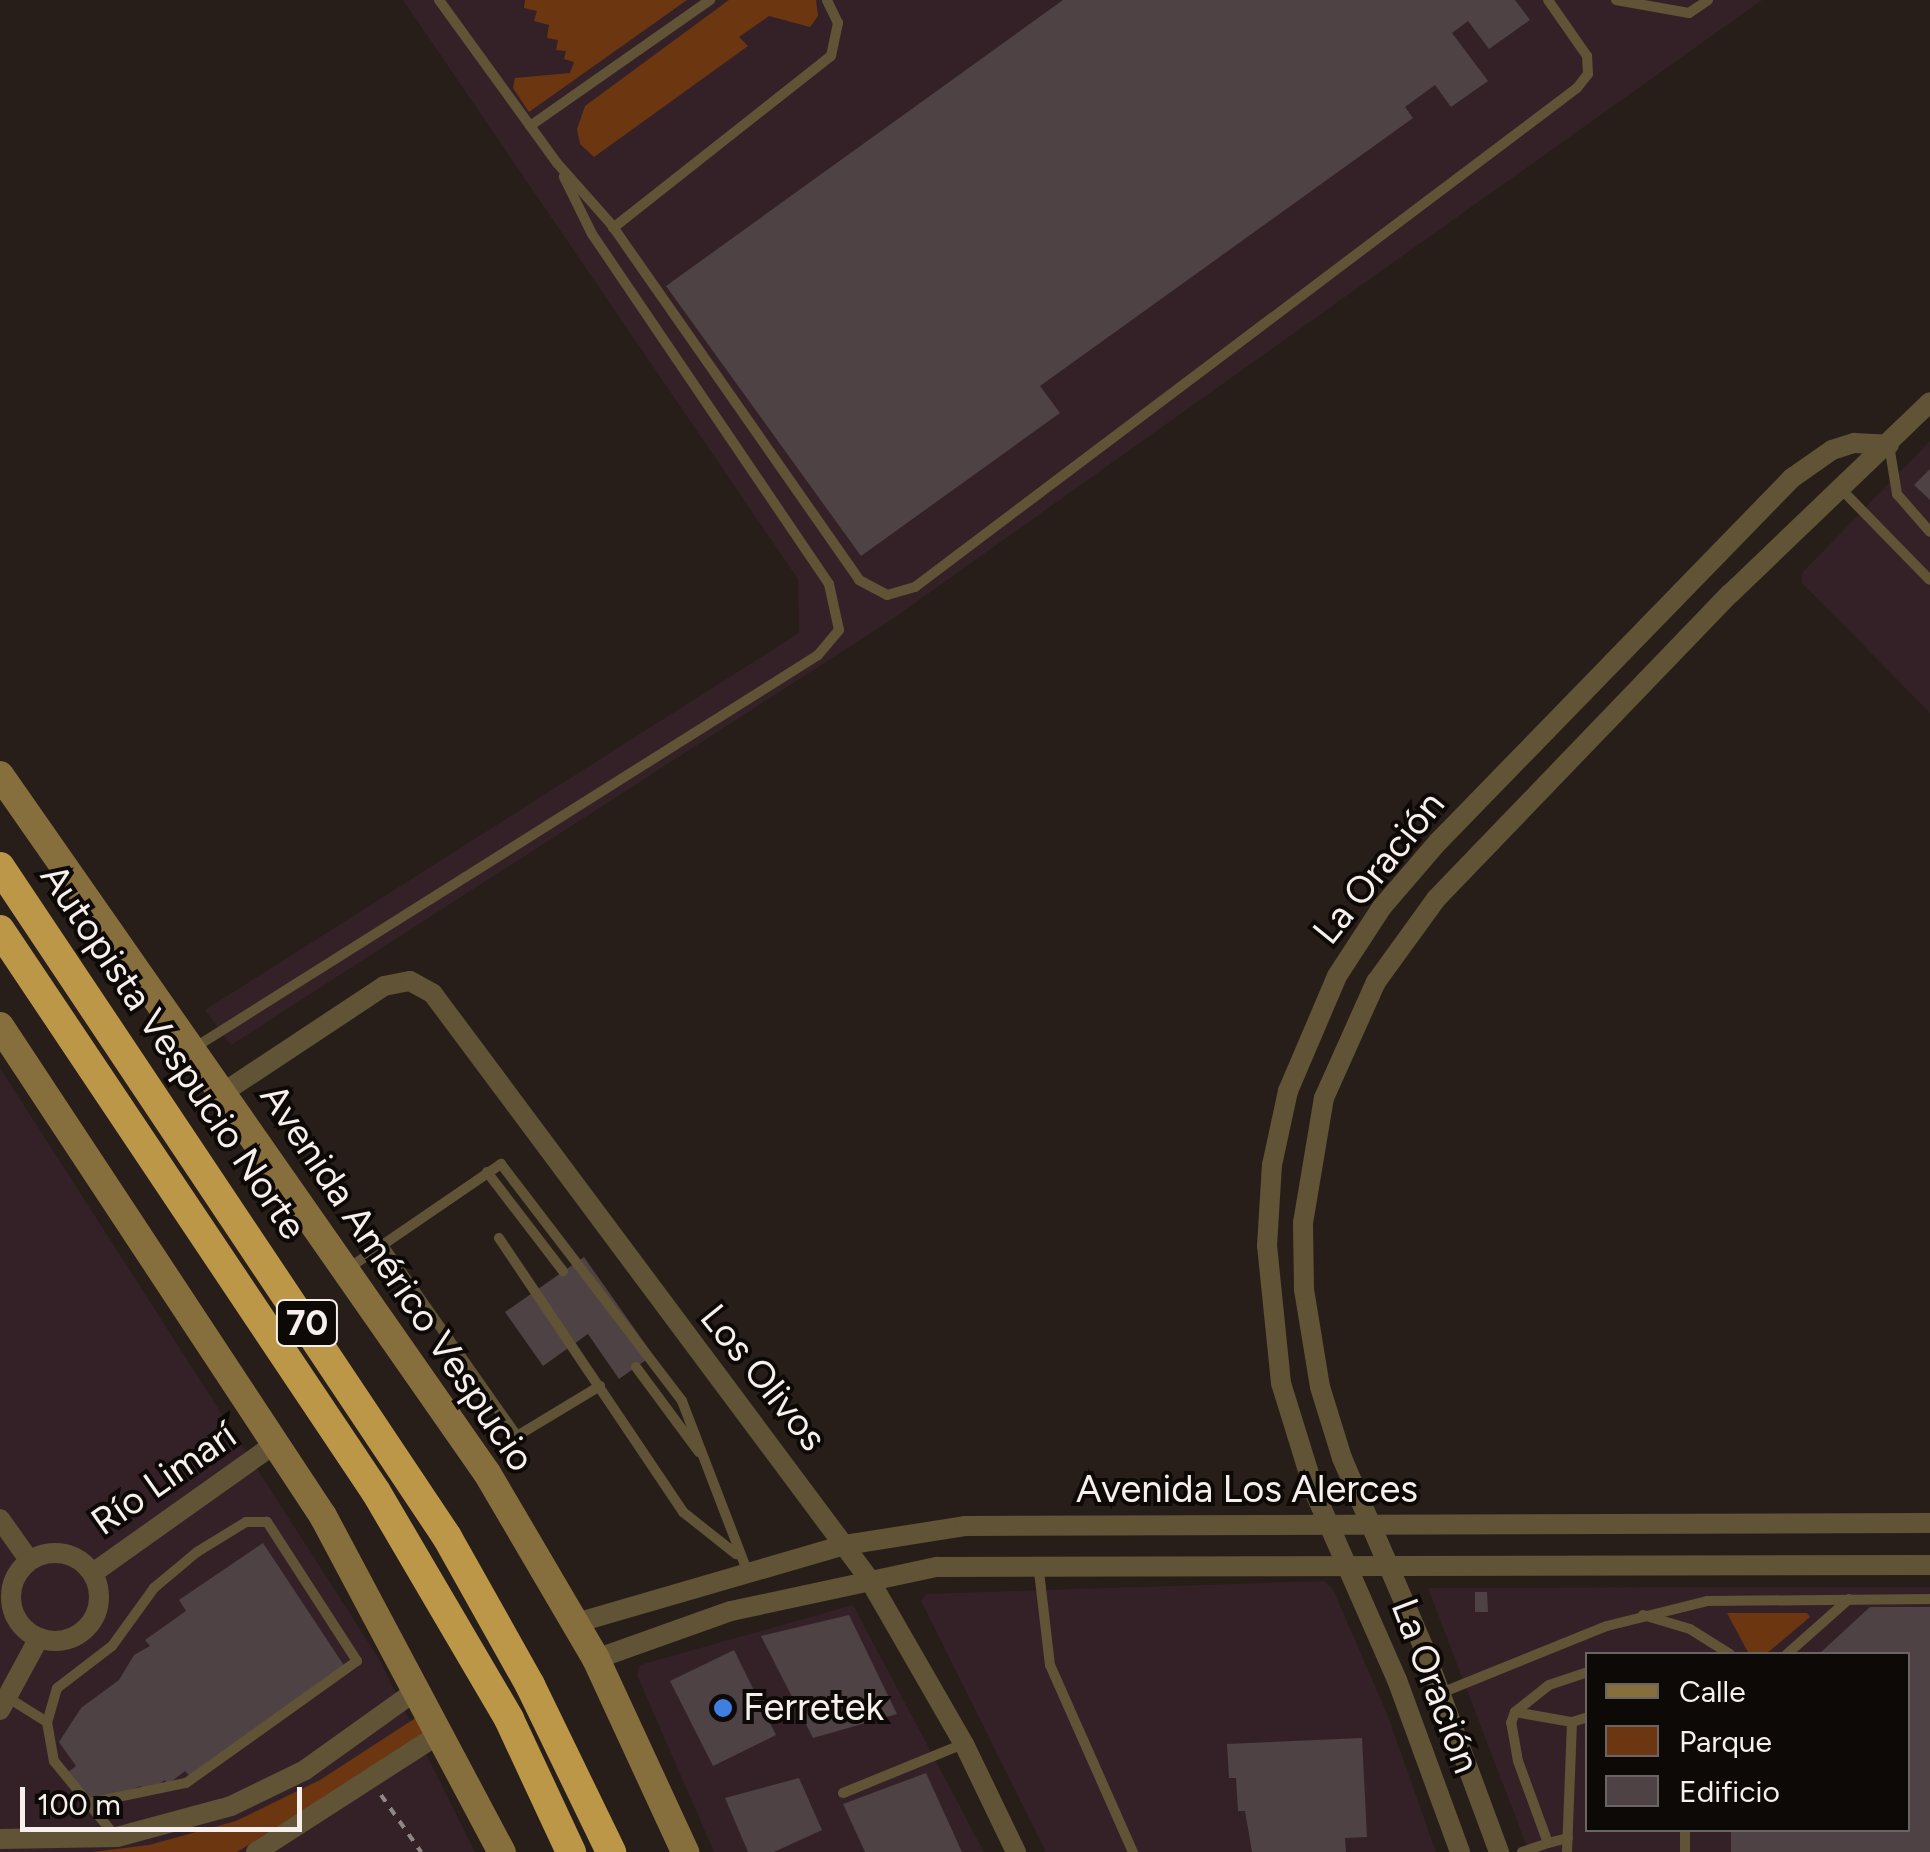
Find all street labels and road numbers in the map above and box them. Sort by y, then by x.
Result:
street label: La Oración [1304,783,1454,953]
street label: Autopista Vespucio Norte [30,856,316,1248]
street label: Avenida Américo Vespucio [250,1076,544,1480]
road number: 70 [274,1293,340,1353]
street label: Los Olivos [690,1296,836,1460]
street label: Río Limarí [83,1413,245,1545]
street label: Avenida Los Alerces [1076,1467,1418,1513]
street label: La Oración [1381,1592,1489,1780]

